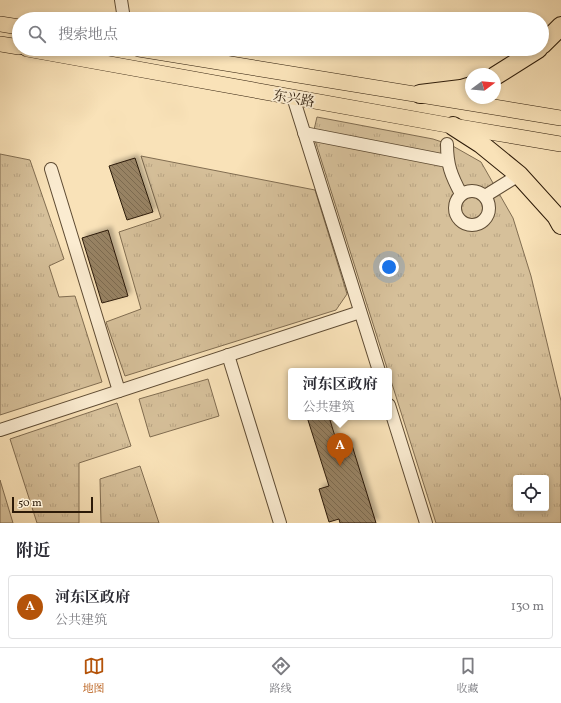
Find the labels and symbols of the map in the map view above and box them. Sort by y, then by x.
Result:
north arrow [465,68,501,104]
street label: 东兴路 [271,86,316,112]
your location [379,257,399,277]
pin: A [327,433,353,466]
scale bar [12,495,93,514]

